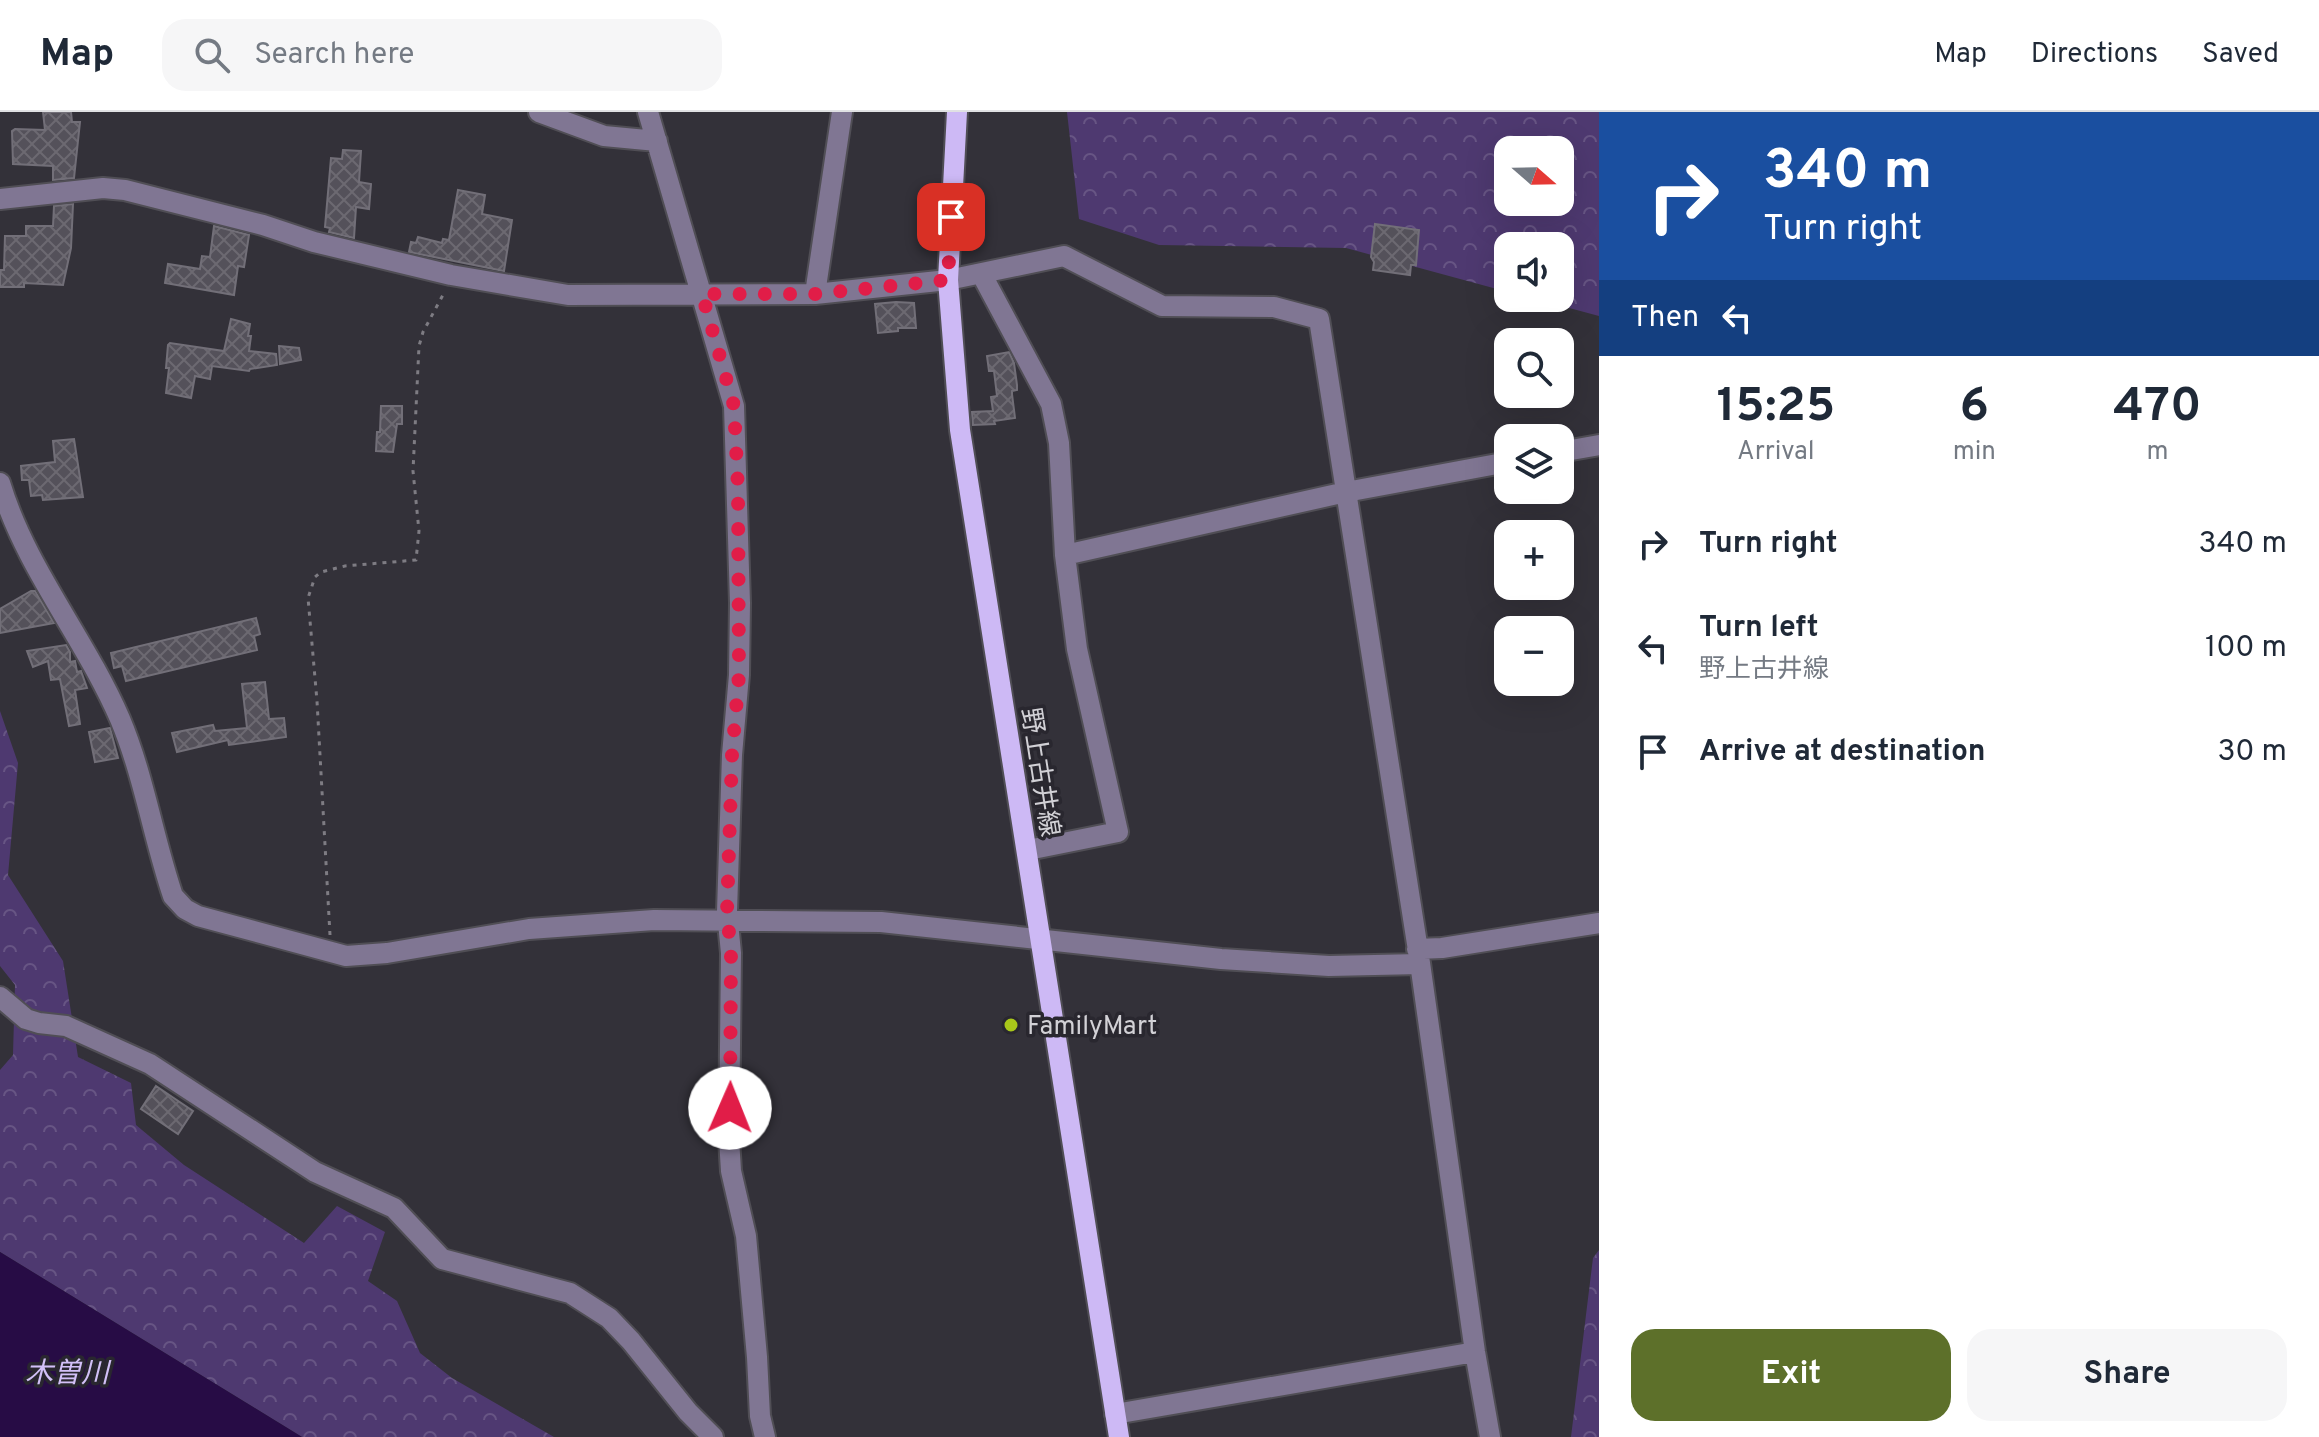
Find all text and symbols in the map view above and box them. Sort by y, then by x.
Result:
search box [162,19,722,91]
text: Map [40,31,114,80]
icon: search [190,33,234,77]
text: Search here [254,37,414,74]
text: Map [1934,37,1987,73]
text: Directions [2031,37,2158,73]
text: Saved [2202,37,2279,73]
north arrow [1494,136,1574,216]
map controls [1494,136,1574,696]
text: 340 m [1763,138,1932,208]
icon: right [1631,144,1735,248]
pin [917,183,985,251]
icon: arrive [929,195,973,239]
text: Turn right [1763,207,1922,253]
button: sound [1494,232,1574,312]
icon: left [1715,296,1759,340]
text: Then [1631,300,1699,337]
button: search [1494,328,1574,408]
text: 15:25 [1716,378,1835,438]
text: 6 [1960,378,1989,438]
text: 470 [2113,378,2202,438]
button: layers [1494,424,1574,504]
text: Arrival [1737,436,1815,469]
text: min [1953,436,1996,469]
text: m [2146,436,2168,469]
button: + [1494,520,1574,600]
icon: right [1631,522,1675,566]
text: Turn right [1699,526,1837,563]
text: 340 m [2199,526,2287,563]
text: Turn left [1699,610,1819,647]
button: − [1494,616,1574,696]
icon: left [1631,626,1675,670]
text: 100 m [2205,630,2287,667]
text: 野上古井線 [1699,654,1829,687]
street label: 野上古井線 [1012,706,1065,839]
icon: arrive [1631,730,1675,774]
text: Arrive at destination [1699,734,1985,771]
text: 30 m [2218,734,2287,771]
place label: FamilyMart [1027,1011,1157,1044]
marker: FamilyMart [1002,1016,1020,1034]
position arrow [688,1066,772,1150]
button: Exit [1631,1329,1951,1421]
button: Share [1967,1329,2287,1421]
water label: 木曽川 [25,1357,112,1393]

